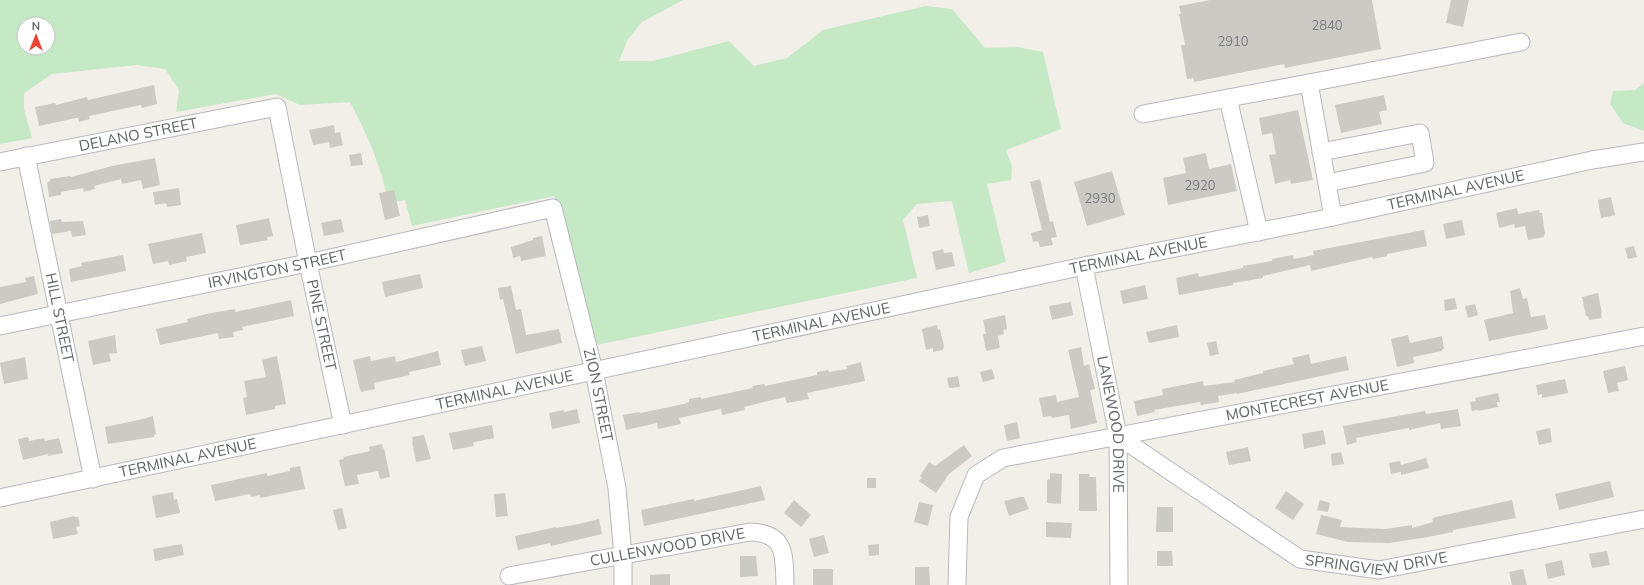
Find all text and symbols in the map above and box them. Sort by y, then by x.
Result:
north arrow [16,16,56,56]
house number: 2840 [1311,17,1343,33]
text: N [32,19,40,33]
house number: 2910 [1217,33,1249,49]
street label: DELANO STREET [77,113,199,155]
street label: TERMINAL AVENUE [1385,165,1526,214]
house number: 2920 [1184,177,1216,193]
house number: 2930 [1084,190,1116,206]
street label: TERMINAL AVENUE [1068,232,1209,278]
street label: IRVINGTON STREET [206,245,348,292]
street label: HILL STREET [41,271,79,364]
street label: PINE STREET [303,278,341,372]
street label: TERMINAL AVENUE [751,298,892,346]
street label: ZION STREET [580,346,618,443]
street label: LANEWOOD DRIVE [1093,354,1128,493]
street label: TERMINAL AVENUE [434,366,575,413]
street label: MONTECREST AVENUE [1224,375,1390,424]
street label: TERMINAL AVENUE [117,433,258,481]
street label: CULLENWOOD DRIVE [588,523,746,570]
street label: SPRINGVIEW DRIVE [1304,547,1449,580]

